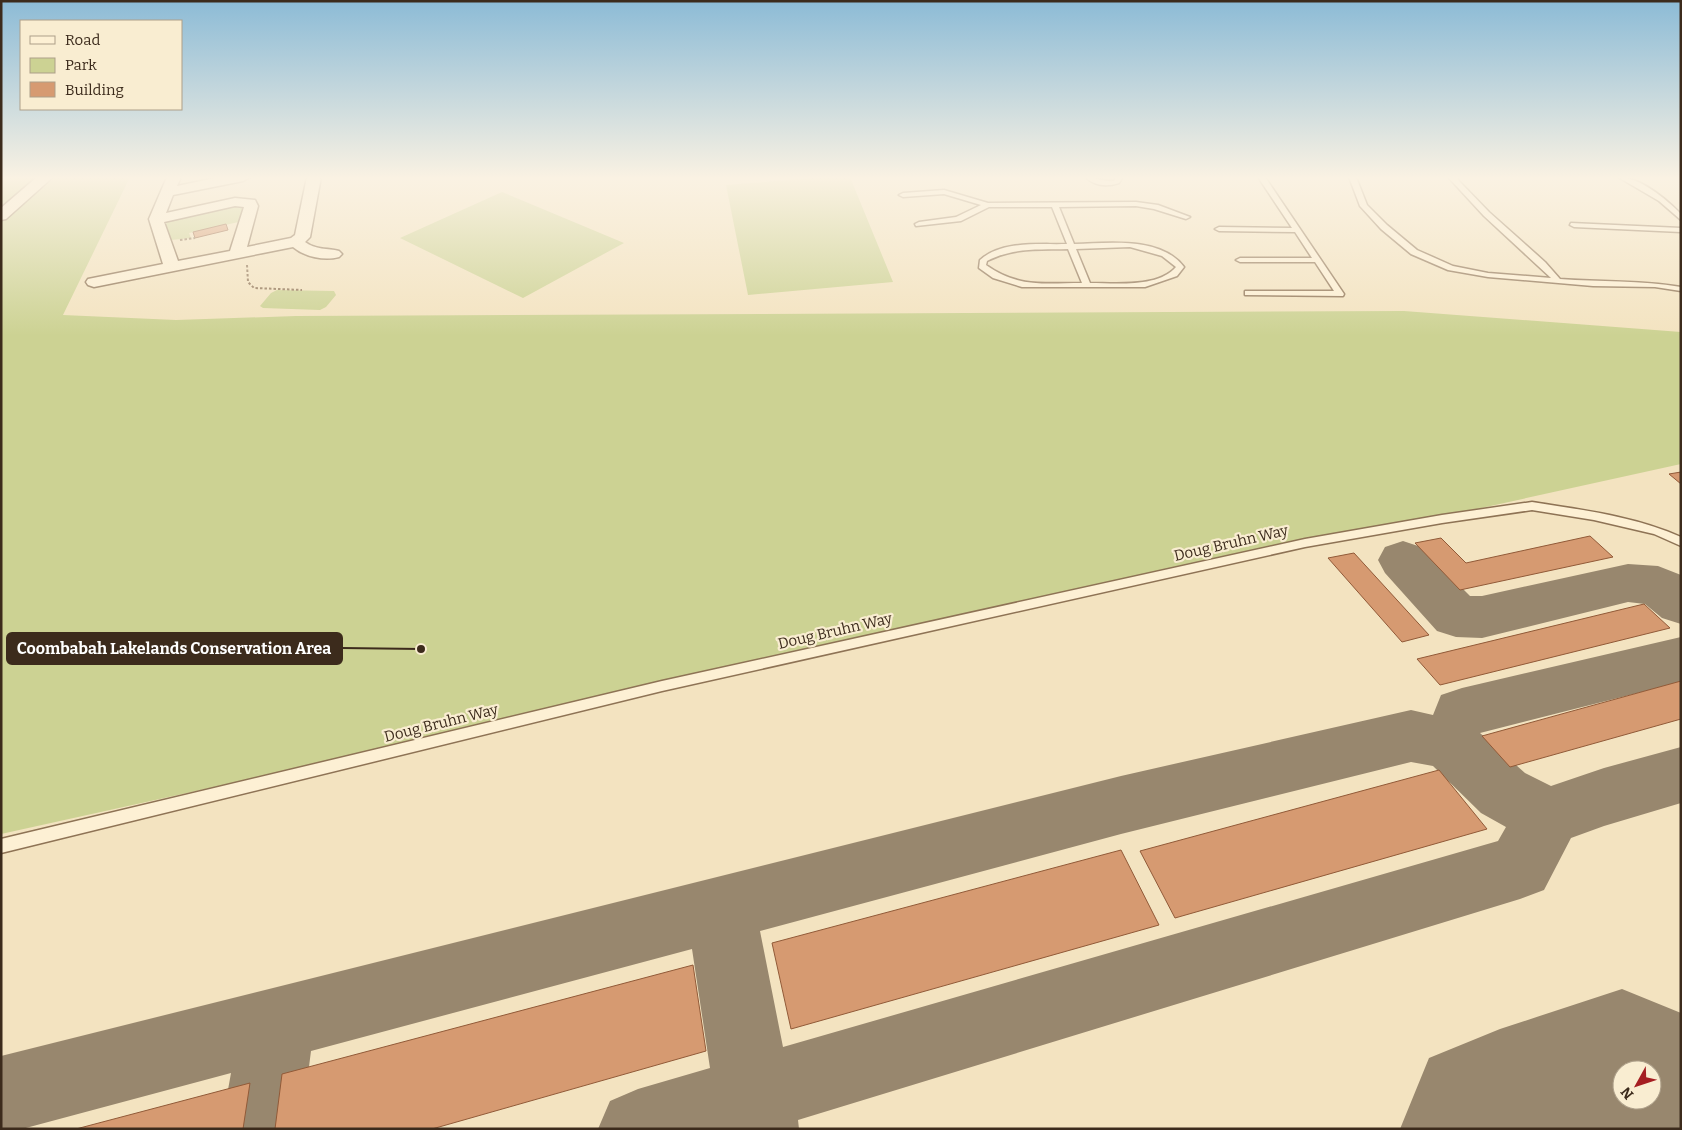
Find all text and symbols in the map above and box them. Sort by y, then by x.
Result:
legend [20,20,182,110]
text: Road [65,31,100,49]
text: Park [65,56,97,74]
text: Building [65,81,124,99]
street label: Doug Bruhn Way [1172,521,1290,565]
street label: Doug Bruhn Way [776,609,894,653]
callout: Coombabah Lakelands Conservation Area [7,633,342,664]
text: Coombabah Lakelands Conservation Area [17,639,331,658]
street label: Doug Bruhn Way [382,700,500,746]
north arrow [1612,1060,1662,1110]
text: N [1617,1083,1637,1103]

